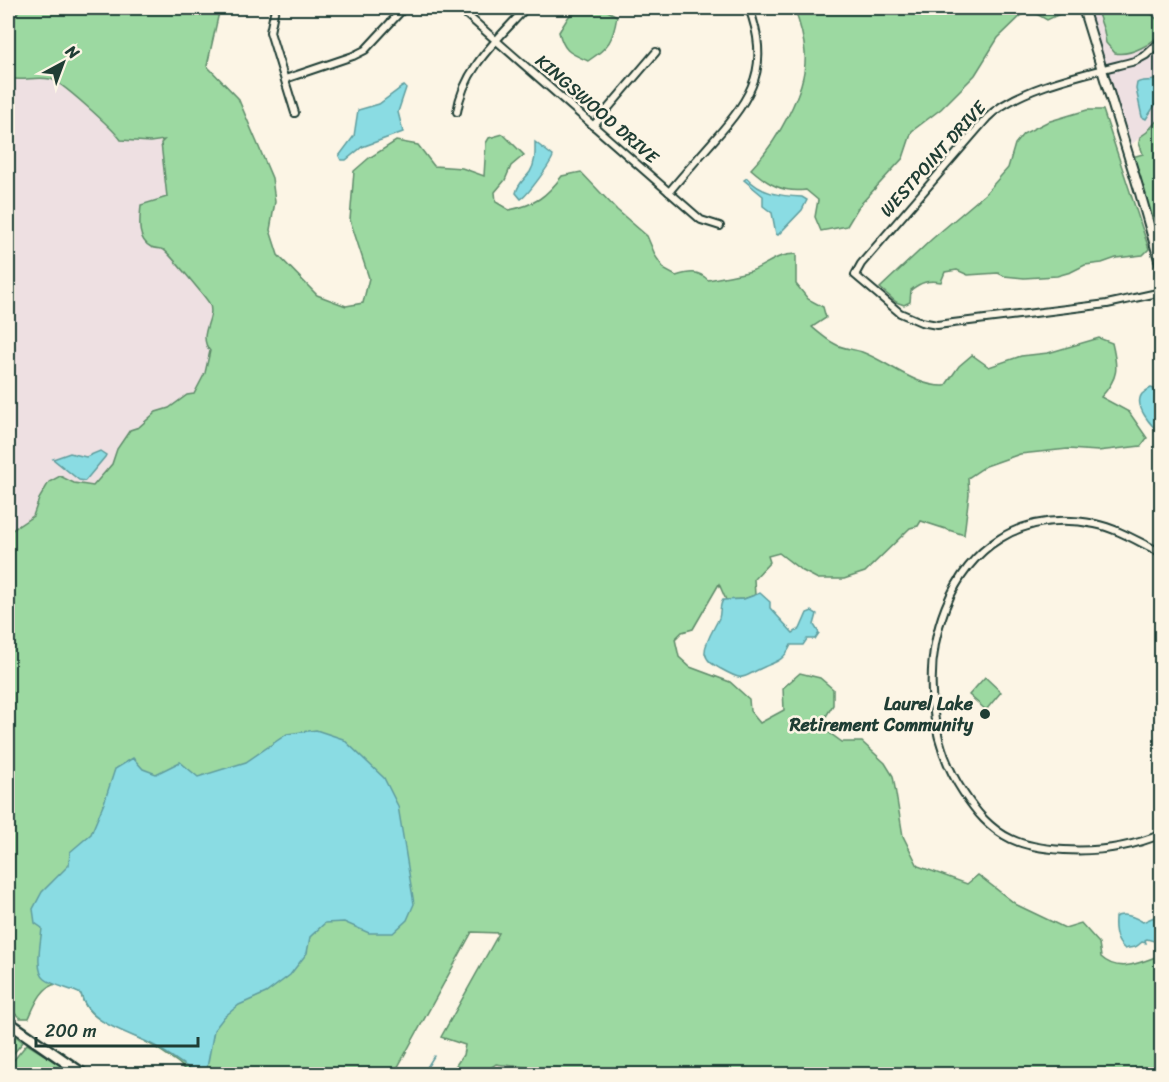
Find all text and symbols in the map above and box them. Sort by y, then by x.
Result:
north arrow [33,33,93,93]
text: N [58,37,87,67]
street label: KINGSWOOD DRIVE [528,46,667,173]
street label: WESTPOINT DRIVE [872,93,995,225]
place label: Laurel Lake Retirement Community [789,688,974,741]
marker: Laurel Lake Retirement Community [978,707,992,721]
scale bar [36,1010,198,1048]
text: 200 m [45,1015,97,1047]

